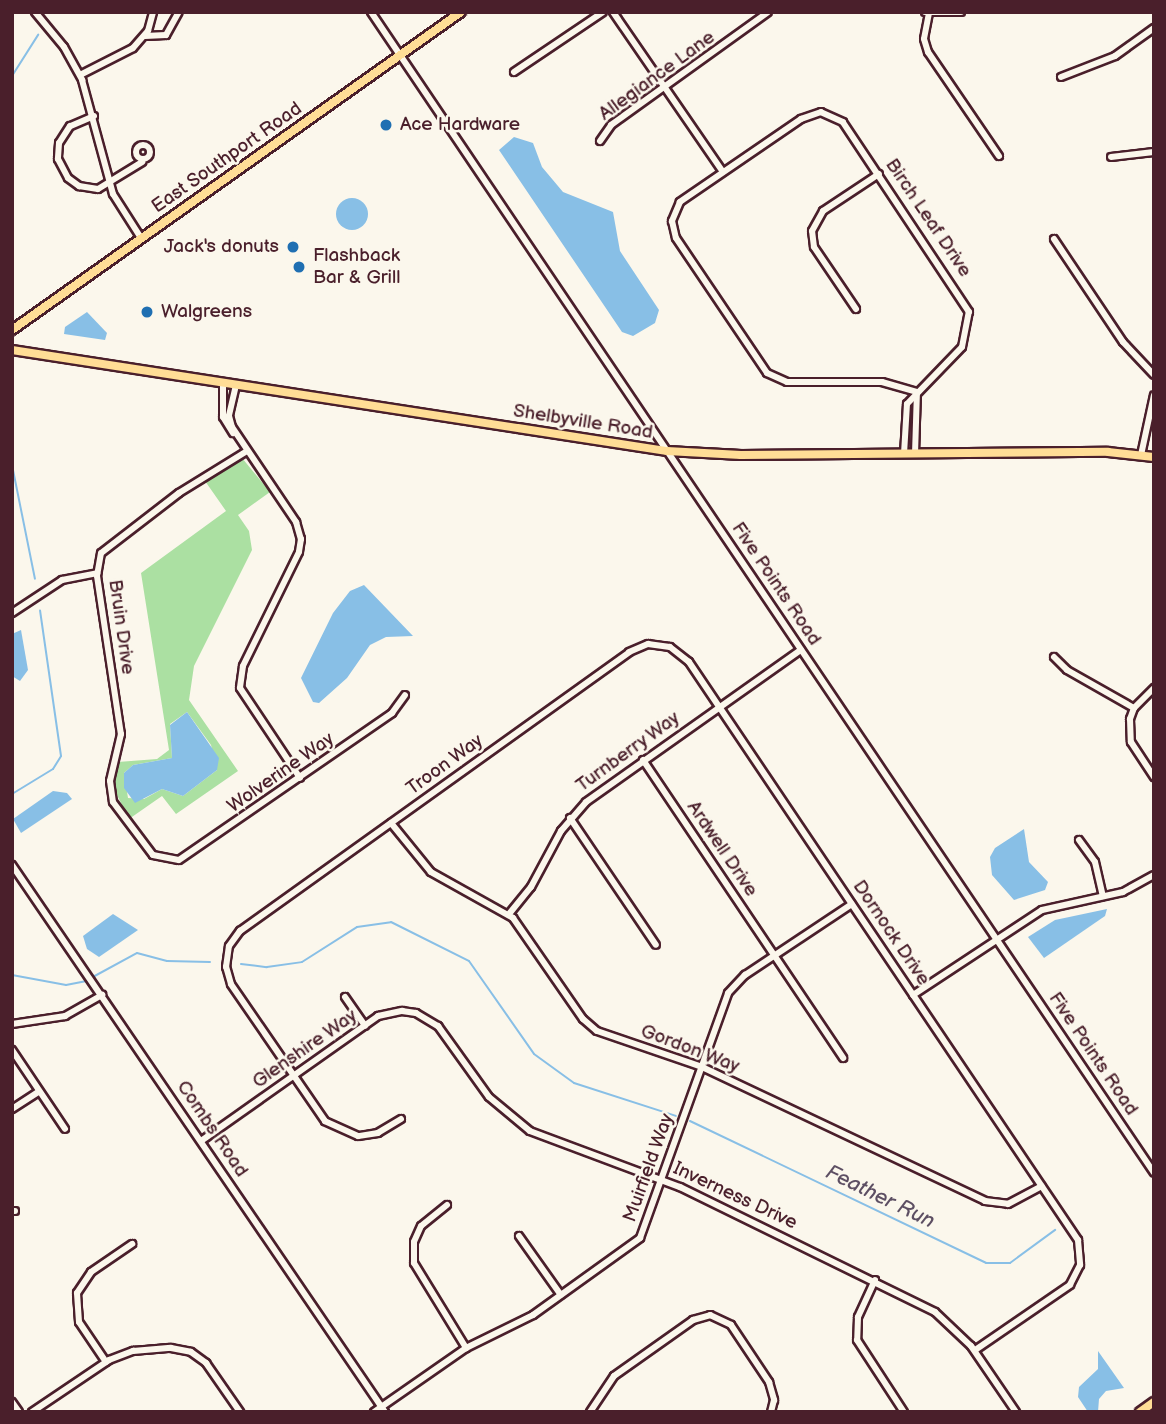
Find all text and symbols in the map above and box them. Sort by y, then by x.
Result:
street label: Allegiance Lane [595,26,719,126]
street label: East Southport Road [147,97,307,219]
place label: Ace Hardware [400,114,520,136]
marker: Ace Hardware [378,117,394,133]
street label: Birch Leaf Drive [880,155,976,281]
place label: Jack's donuts [164,236,279,258]
marker: Jack's donuts [285,239,301,255]
place label: Flashback Bar & Grill [313,245,401,289]
marker: Flashback Bar & Grill [291,259,307,275]
place label: Walgreens [161,301,252,323]
marker: Walgreens [139,304,155,320]
street label: Shelbyville Road [512,400,654,444]
street label: Five Points Road [726,518,826,650]
street label: Bruin Drive [103,578,139,676]
street label: Turnberry Way [571,706,685,798]
street label: Wolverine Way [223,728,339,818]
street label: Troon Way [402,729,488,801]
street label: Ardwell Drive [682,797,762,901]
street label: Dornock Drive [847,876,935,990]
street label: Five Points Road [1043,988,1143,1120]
street label: Glenshire Way [248,1004,362,1094]
street label: Gordon Way [637,1020,743,1078]
street label: Combs Road [171,1076,253,1182]
street label: Muirfield Way [619,1110,679,1226]
street label: Inverness Drive [669,1157,801,1235]
water label: Feather Run [821,1160,939,1234]

